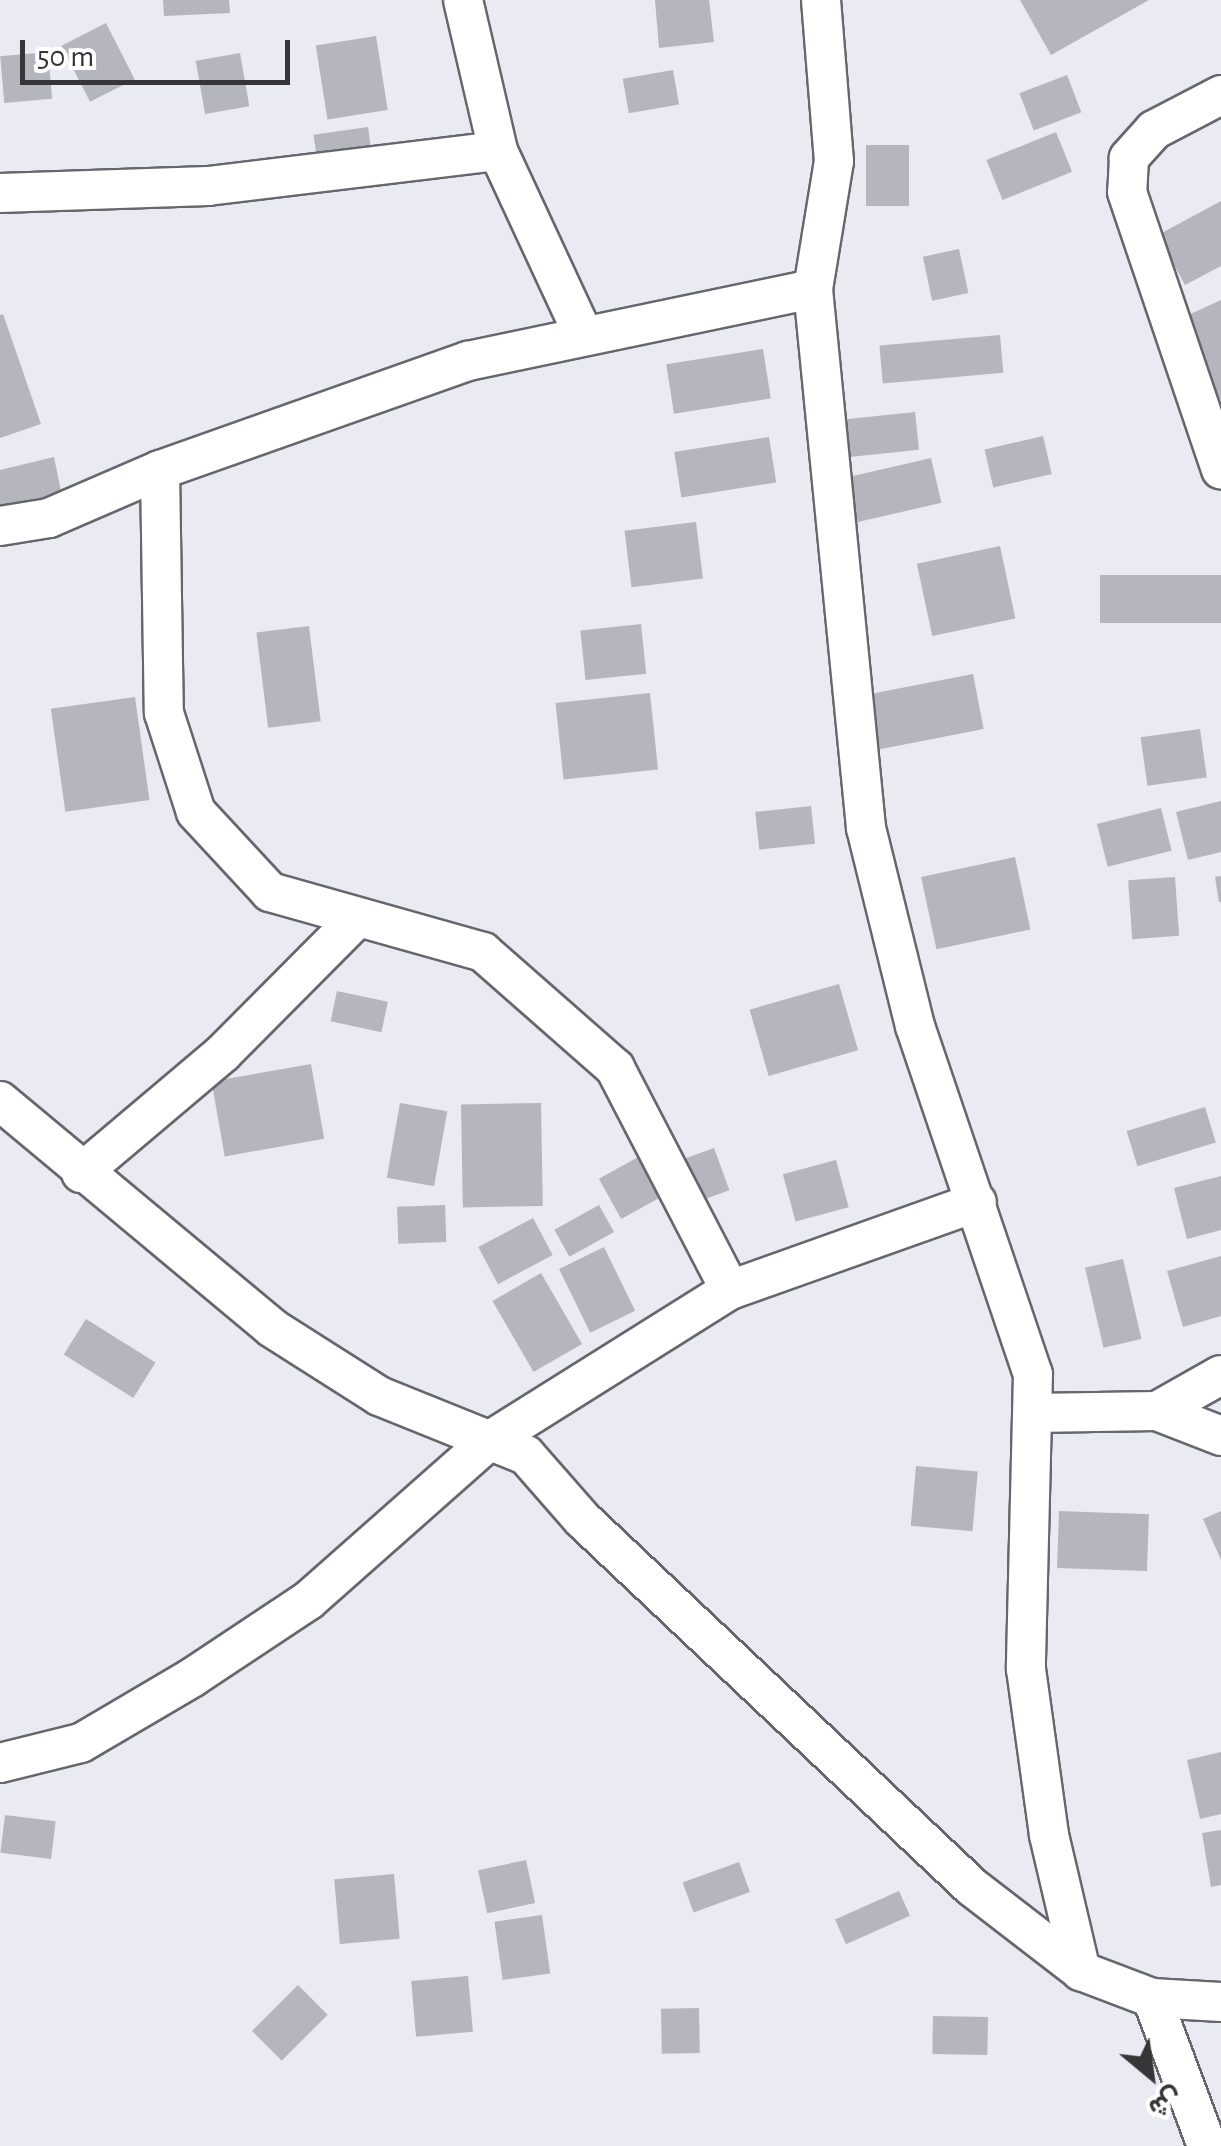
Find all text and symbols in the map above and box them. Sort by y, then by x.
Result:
scale bar [25,20,295,82]
text: 50 m [37,42,94,72]
north arrow [1101,2026,1201,2126]
text: ش [1144,2082,1187,2123]

